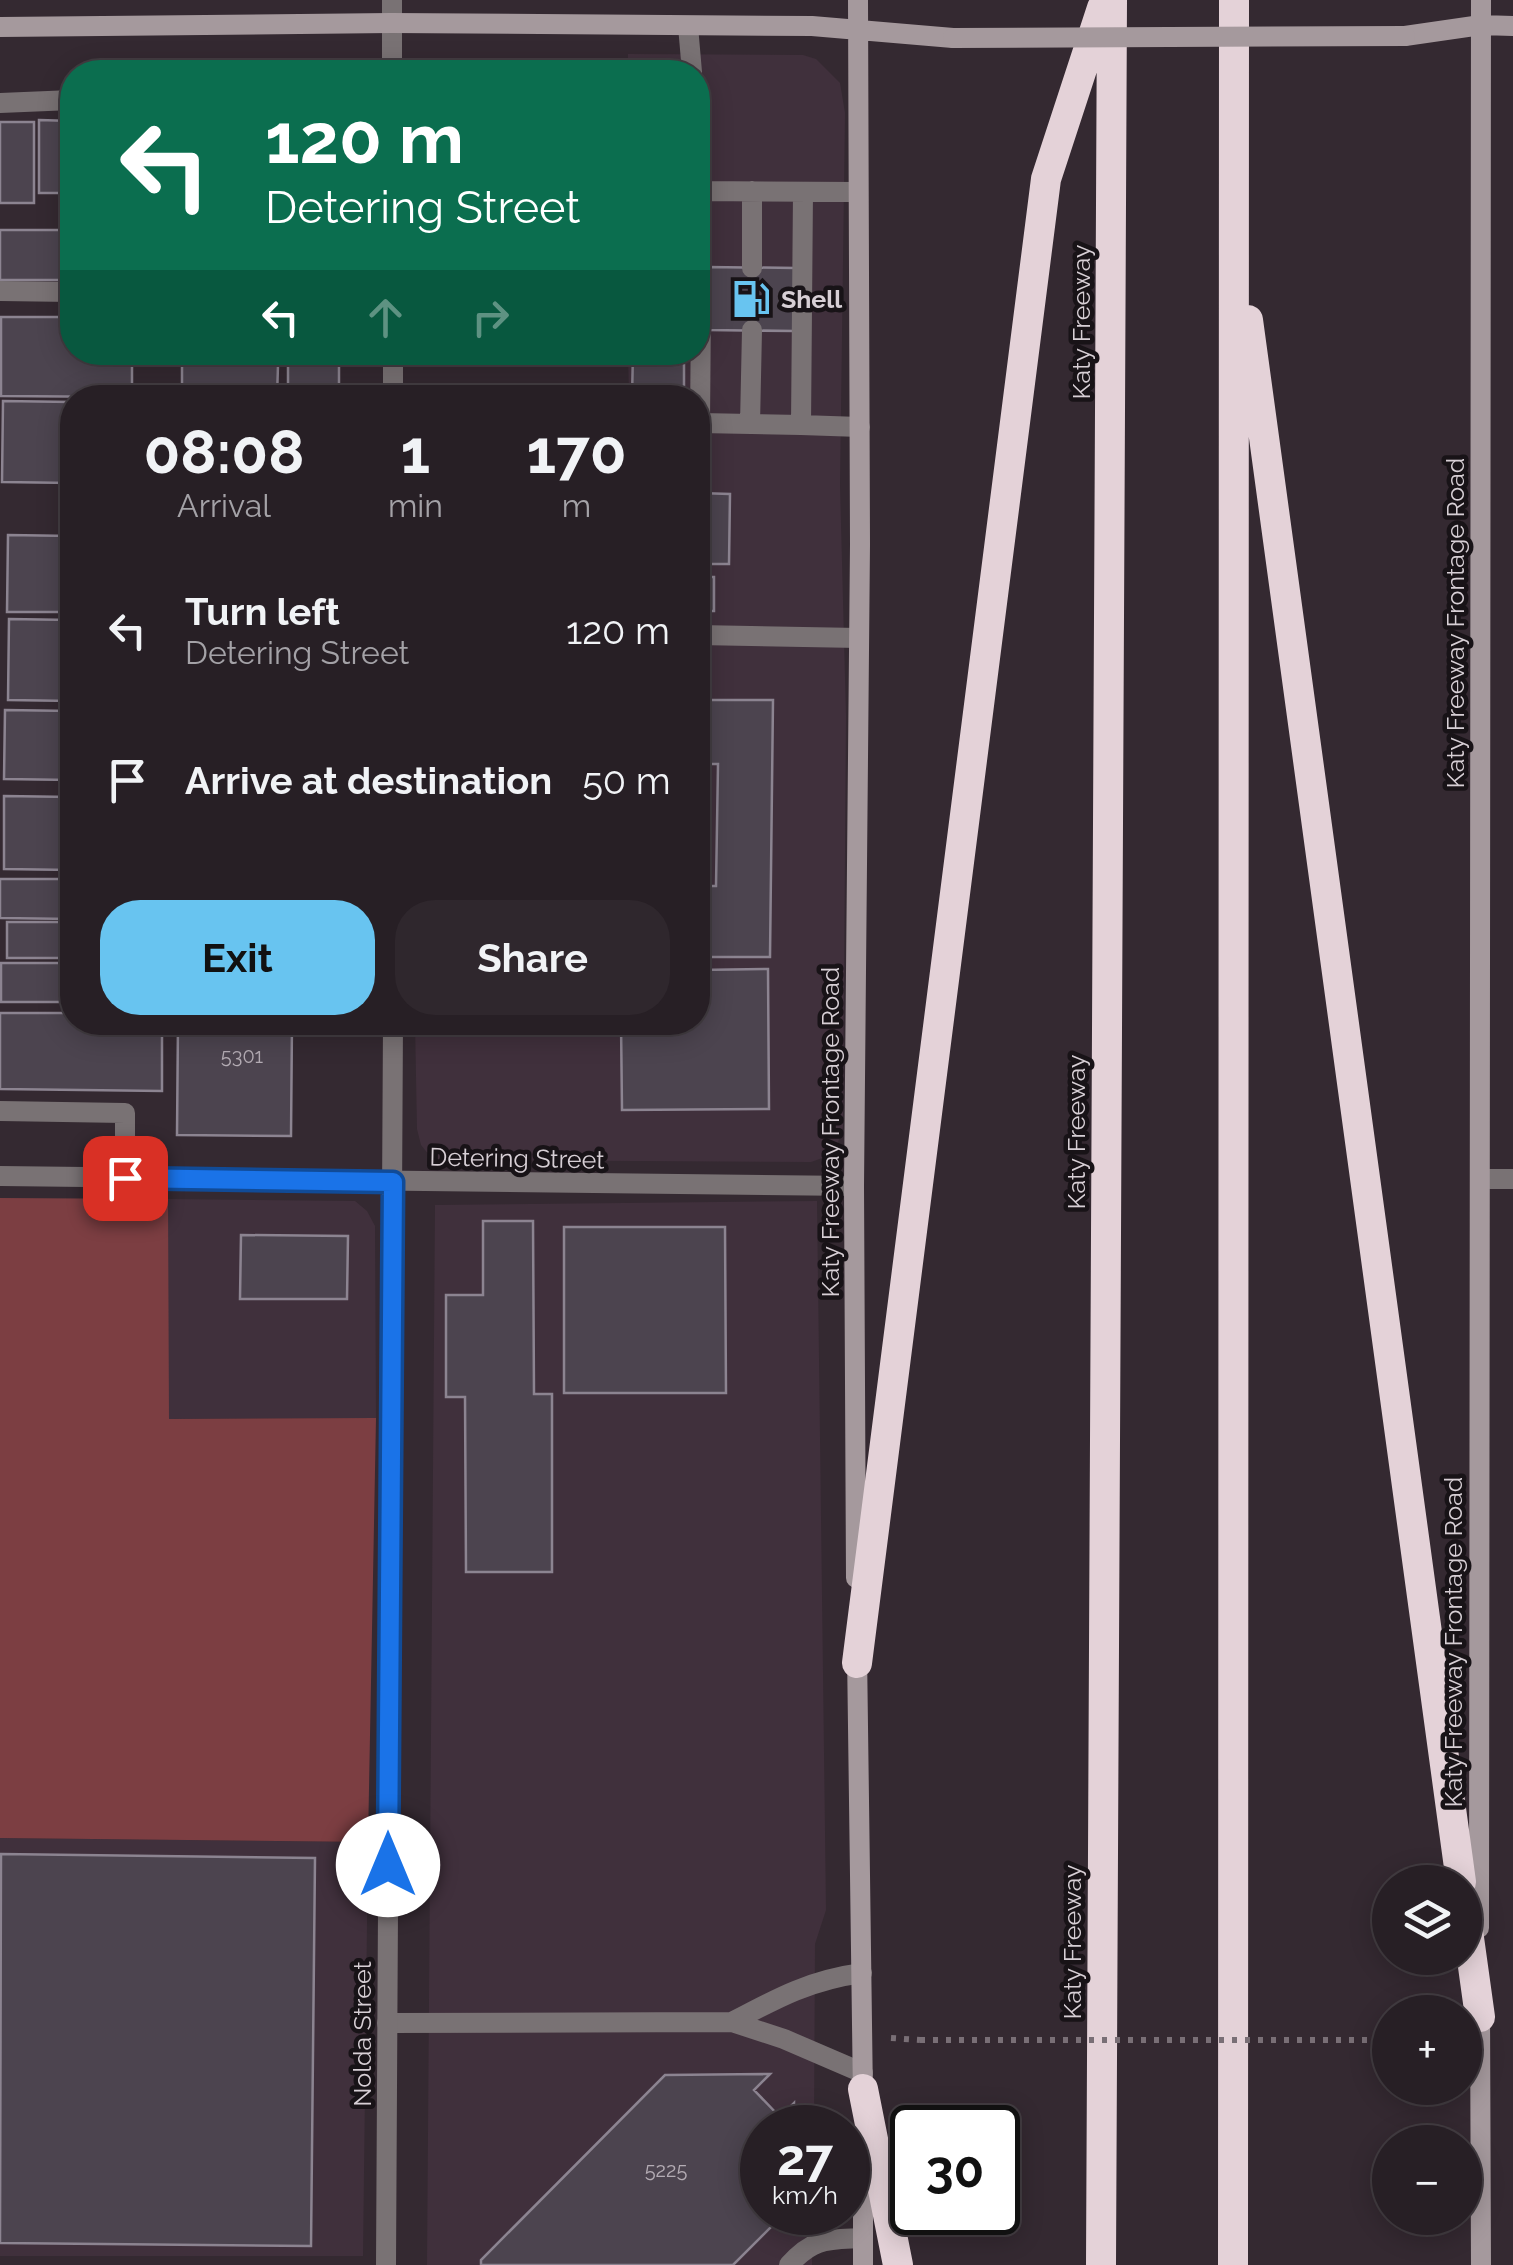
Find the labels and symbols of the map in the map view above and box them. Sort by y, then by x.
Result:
street label: Katy Freeway [1066,244,1096,400]
fuel station icon: Shell [730,278,772,320]
place label: Shell [781,284,842,314]
street label: Katy Freeway Frontage Road [1440,458,1470,788]
street label: Katy Freeway Frontage Road [815,967,845,1297]
house number: 5301 [221,1044,264,1068]
street label: Katy Freeway [1061,1054,1091,1210]
pin [83,1136,168,1221]
street label: Detering Street [429,1141,605,1175]
street label: Katy Freeway Frontage Road [1438,1477,1468,1807]
position arrow [336,1813,440,1917]
street label: Katy Freeway [1057,1864,1087,2020]
street label: Nolda Street [347,1961,377,2107]
speed limit sign: 30 [890,2105,1020,2235]
house number: 5225 [645,2158,687,2182]

